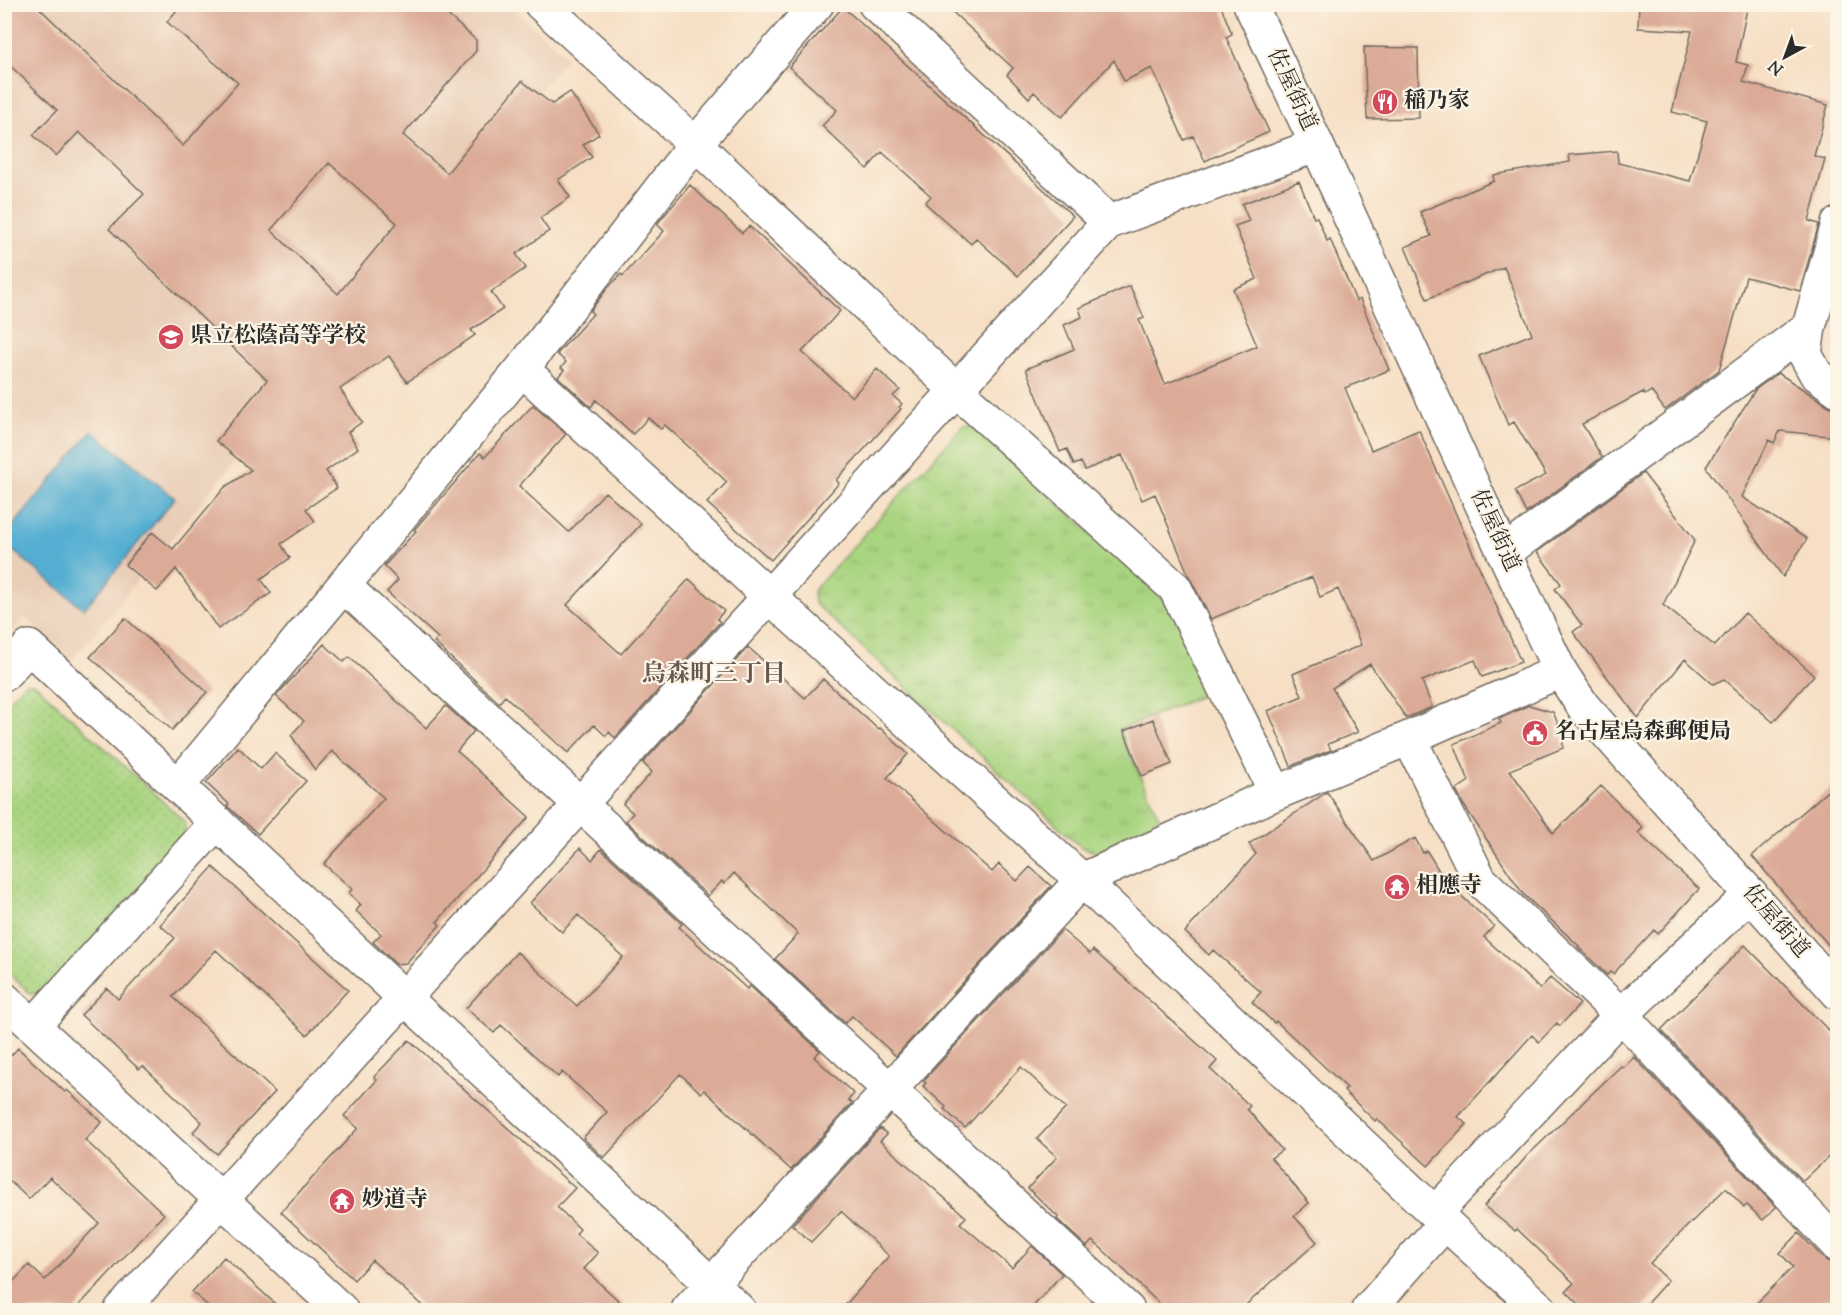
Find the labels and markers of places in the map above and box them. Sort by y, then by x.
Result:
place label: 稲乃家 [1404,86,1470,118]
restaurant icon: 稲乃家 [1370,87,1400,117]
place label: 県立松蔭高等学校 [190,321,366,353]
school or university icon: 県立松蔭高等学校 [156,322,186,352]
place label: 名古屋烏森郵便局 [1555,717,1731,749]
public building icon: 名古屋烏森郵便局 [1520,718,1550,748]
place label: 相應寺 [1416,871,1482,903]
temple icon: 相應寺 [1382,872,1412,902]
place label: 妙道寺 [362,1185,428,1217]
temple icon: 妙道寺 [327,1186,357,1216]

